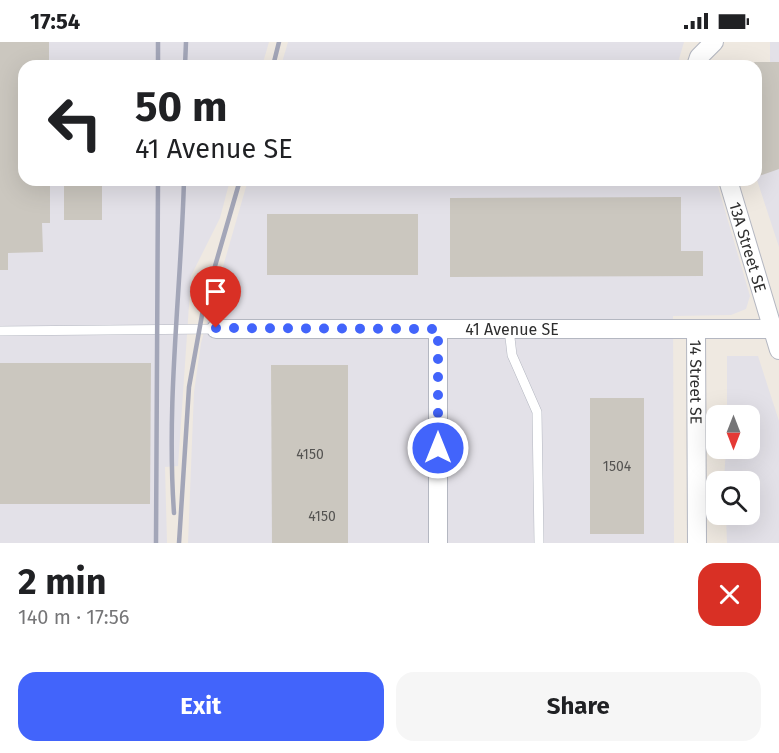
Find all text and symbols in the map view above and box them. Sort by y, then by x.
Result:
text: 17:54 [30,8,80,35]
text: 50 m [135,82,228,132]
icon: left [36,84,114,162]
text: 41 Avenue SE [135,133,293,165]
street label: 13A Street SE [725,200,770,295]
pin [190,266,241,328]
icon: arrive [199,275,232,308]
street label: 41 Avenue SE [465,320,559,339]
street label: 14 Street SE [686,340,705,424]
north arrow [706,405,760,459]
map controls [706,405,760,525]
position arrow [406,416,470,480]
house number: 4150 [296,446,324,463]
house number: 1504 [603,458,632,475]
button: search [706,471,760,525]
house number: 4150 [308,508,336,525]
text: 2 min [18,560,107,604]
button: close [698,563,761,626]
text: 140 m · 17:56 [18,605,129,629]
button: Exit [18,672,384,741]
button: Share [396,672,761,741]

